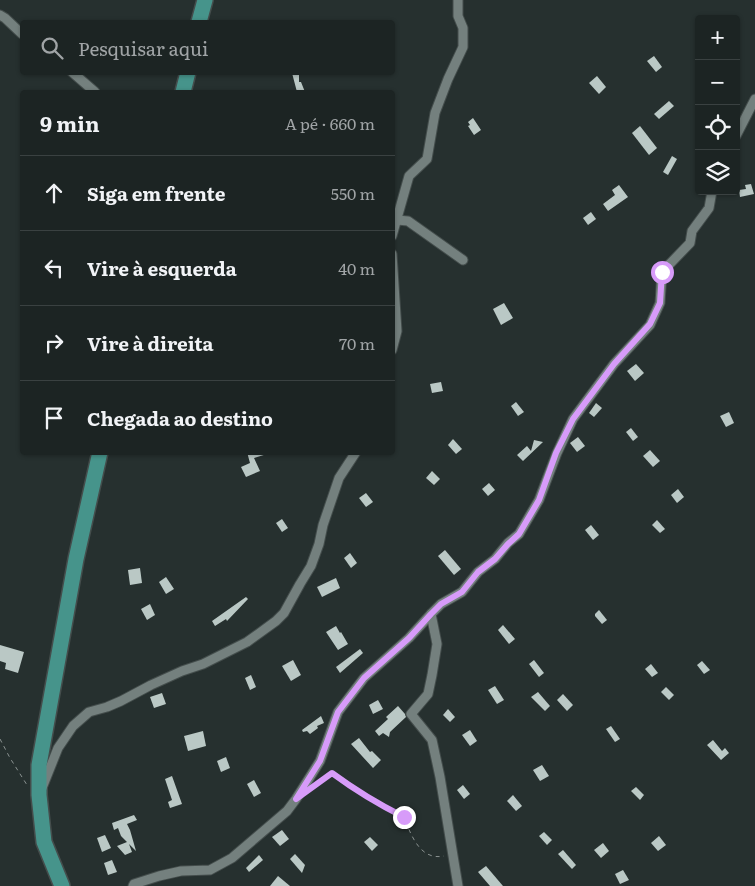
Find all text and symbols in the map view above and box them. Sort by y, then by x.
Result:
map controls [695,15,740,195]
button: + [695,15,740,60]
search box [20,20,395,75]
icon: search [38,34,66,62]
text: Pesquisar aqui [78,34,208,62]
button: − [695,60,740,105]
button: locate [695,105,740,150]
text: 9 min [40,107,100,138]
text: A pé · 660 m [285,111,375,135]
button: layers [695,150,740,195]
icon: ahead [40,179,68,207]
text: Siga em frente [87,179,225,207]
text: 550 m [331,181,375,205]
icon: left [40,254,68,282]
text: Vire à esquerda [87,254,237,282]
text: 40 m [338,256,375,280]
route start [651,261,674,284]
icon: right [40,329,68,357]
text: Vire à direita [87,329,214,357]
text: 70 m [339,331,375,355]
icon: arrive [40,404,68,432]
text: Chegada ao destino [87,404,273,432]
route end [393,806,416,829]

